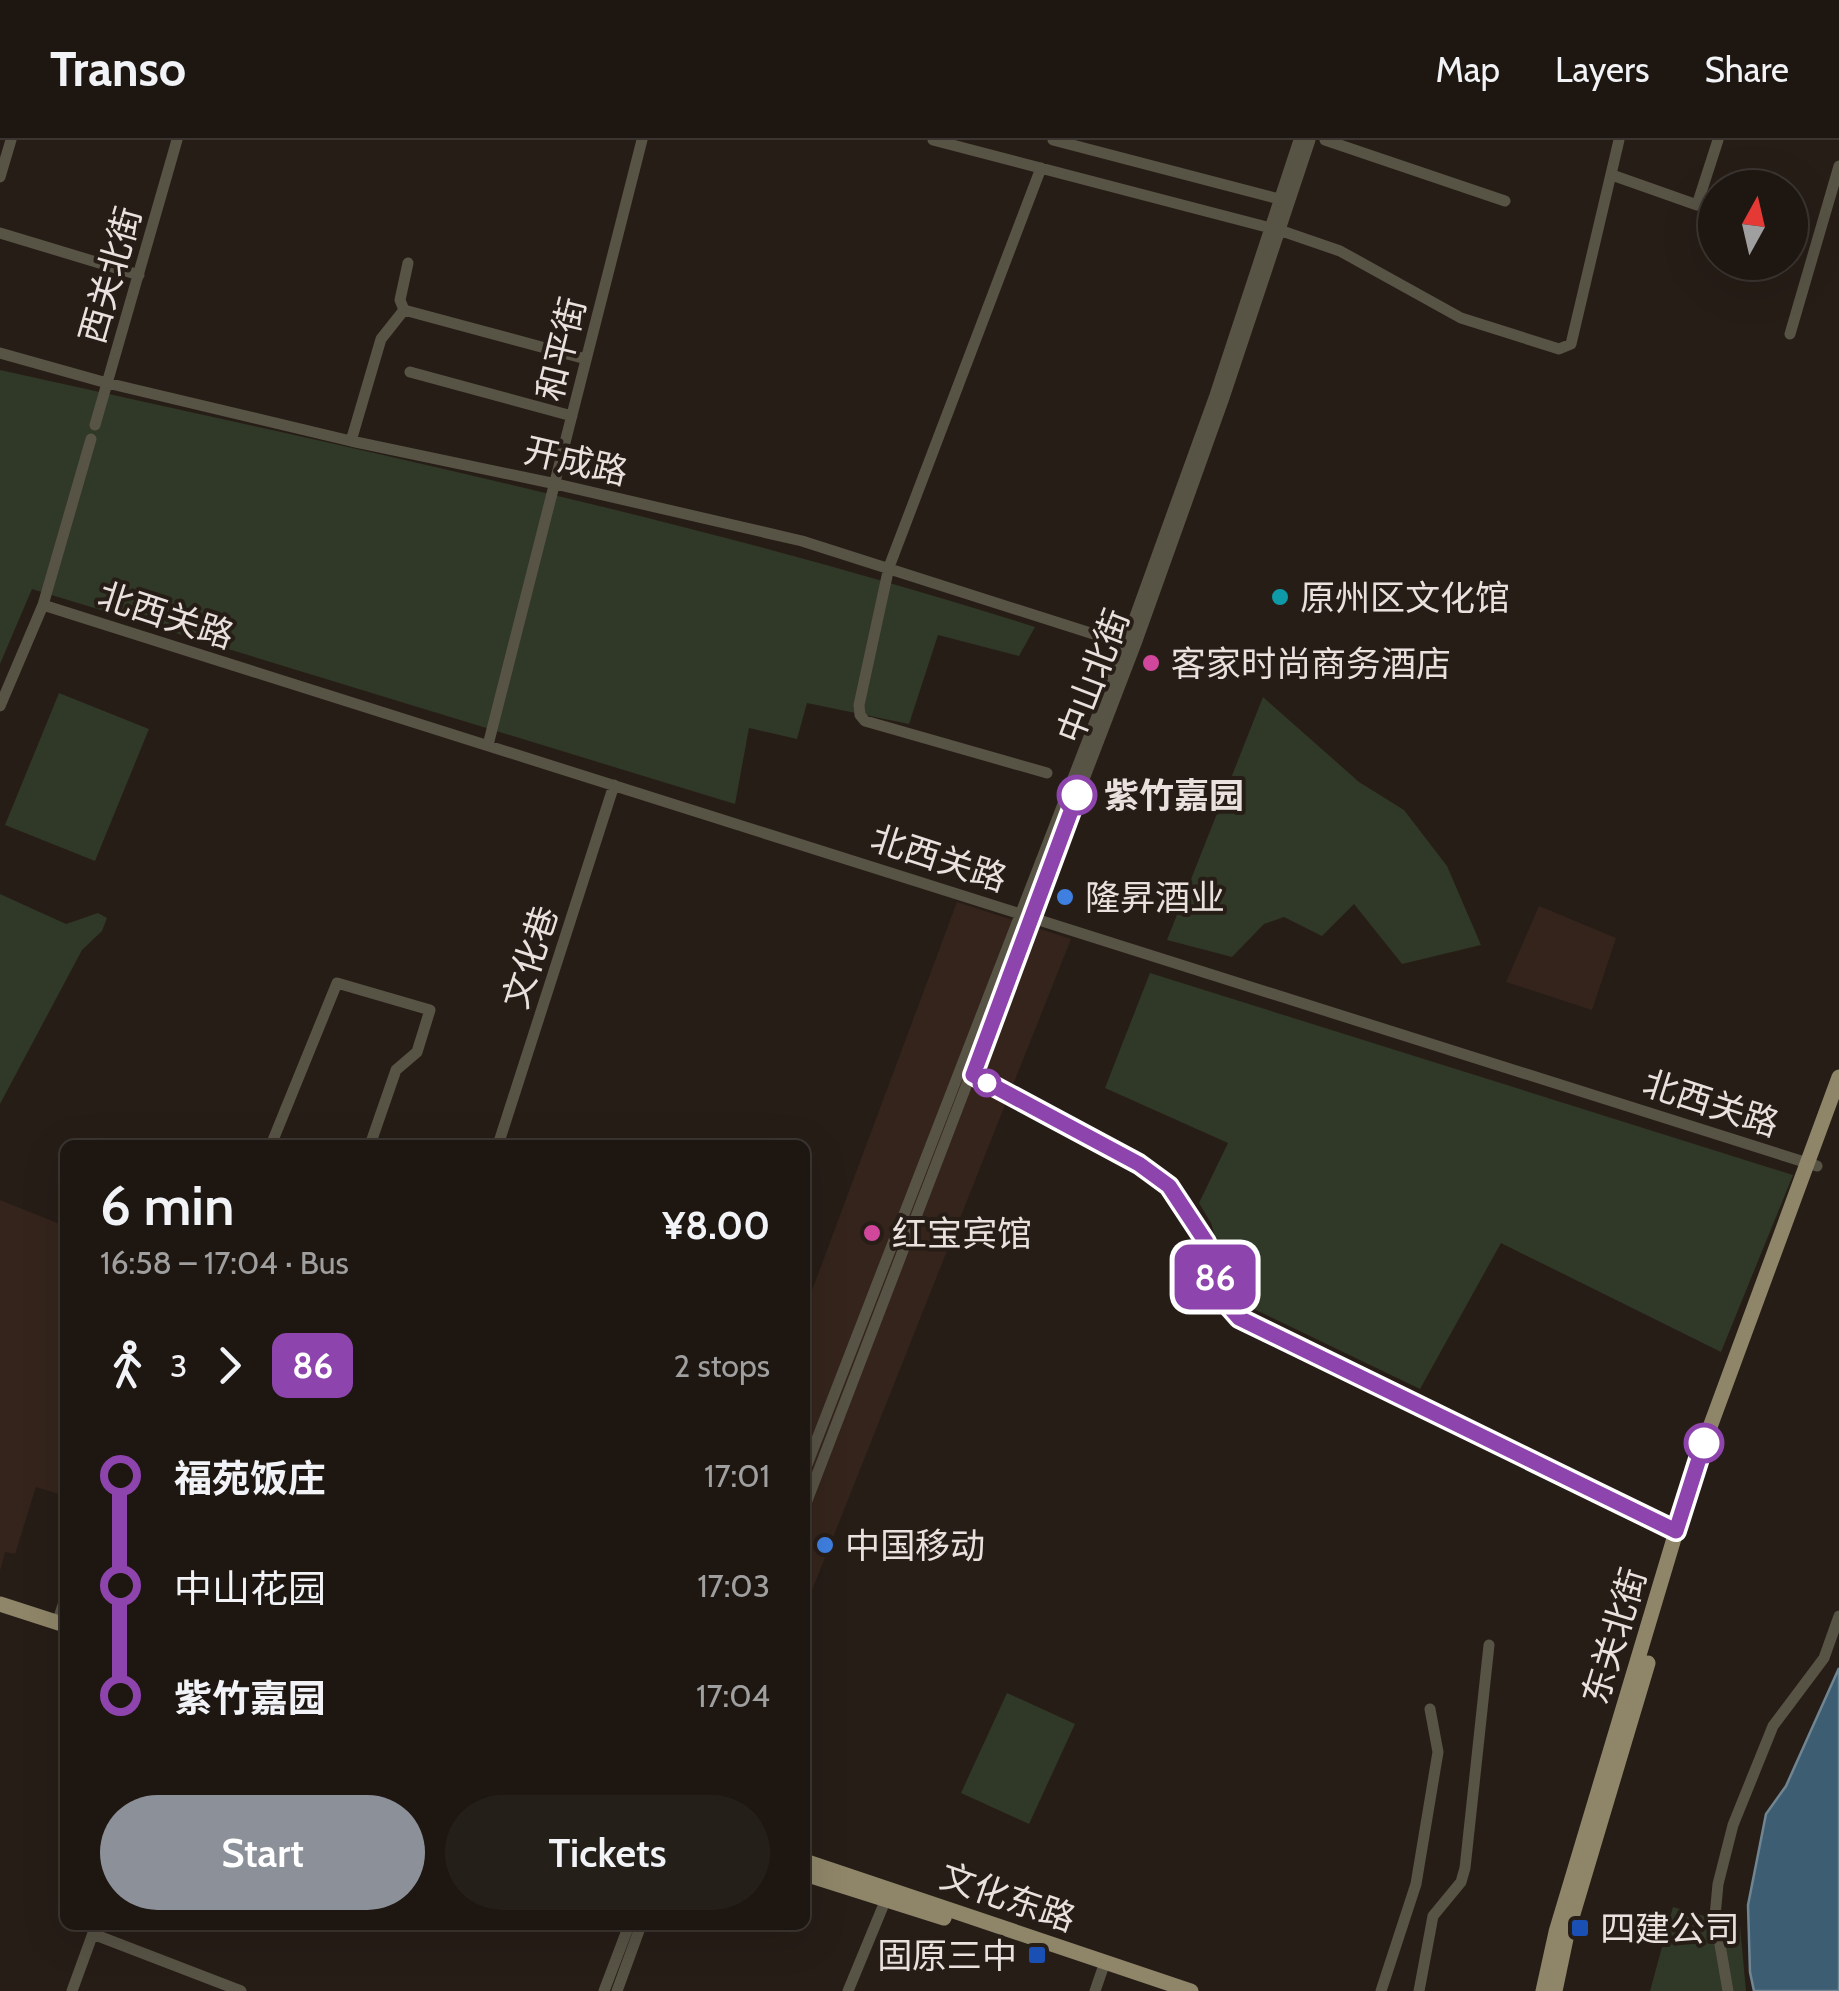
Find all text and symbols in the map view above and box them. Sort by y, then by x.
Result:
text: Transo [50,40,186,98]
text: Map [1436,48,1500,91]
text: Layers [1555,48,1649,91]
text: Share [1704,48,1789,91]
north arrow [1698,170,1808,280]
map controls [1698,170,1808,280]
street label: 西关北街 [70,202,150,348]
street label: 和平街 [527,293,595,405]
street label: 开成路 [520,428,632,494]
street label: 北西关路 [93,573,239,657]
place label: 原州区文化馆 [1300,576,1510,619]
marker: 原州区文化馆 [1269,586,1291,608]
street label: 中山北街 [1048,603,1138,749]
place label: 客家时尚商务酒店 [1171,642,1451,685]
marker: 客家时尚商务酒店 [1140,652,1162,674]
place label: 紫竹嘉园 [1104,774,1244,817]
marker: 紫竹嘉园 [1058,776,1096,814]
street label: 北西关路 [866,816,1012,900]
place label: 隆昇酒业 [1085,876,1225,919]
marker: 隆昇酒业 [1054,886,1076,908]
street label: 文化巷 [493,900,567,1014]
street label: 北西关路 [1638,1061,1784,1145]
unlabelled marker [974,1070,1000,1096]
text: 6 min [100,1172,235,1239]
text: ¥8.00 [662,1202,770,1249]
place label: 红宝宾馆 [892,1212,1032,1255]
marker: 红宝宾馆 [861,1222,883,1244]
text: 16:58 – 17:04 · Bus [100,1243,349,1282]
line badge: 86 [1170,1244,1260,1310]
text: 86 [1195,1256,1235,1299]
icon: walk [100,1338,155,1393]
icon: forward [202,1338,257,1393]
text: 86 [292,1344,333,1387]
text: 3 [170,1346,187,1385]
text: 2 stops [673,1346,770,1385]
unlabelled marker [1685,1424,1723,1462]
text: 福苑饭庄 [174,1455,326,1502]
text: 17:01 [704,1456,770,1495]
place label: 中国移动 [845,1524,985,1567]
marker: 中国移动 [814,1534,836,1556]
street label: 东关北街 [1573,1563,1655,1709]
text: 中山花园 [174,1565,326,1612]
text: 17:03 [697,1566,770,1605]
text: 紫竹嘉园 [174,1675,326,1722]
text: 17:04 [696,1676,770,1715]
button: Start [100,1795,425,1910]
button: Tickets [445,1795,770,1910]
street label: 文化东路 [935,1854,1081,1940]
place label: 四建公司 [1600,1907,1740,1950]
marker: 四建公司 [1569,1917,1591,1939]
place label: 固原三中 [877,1934,1017,1977]
marker: 固原三中 [1026,1944,1048,1966]

